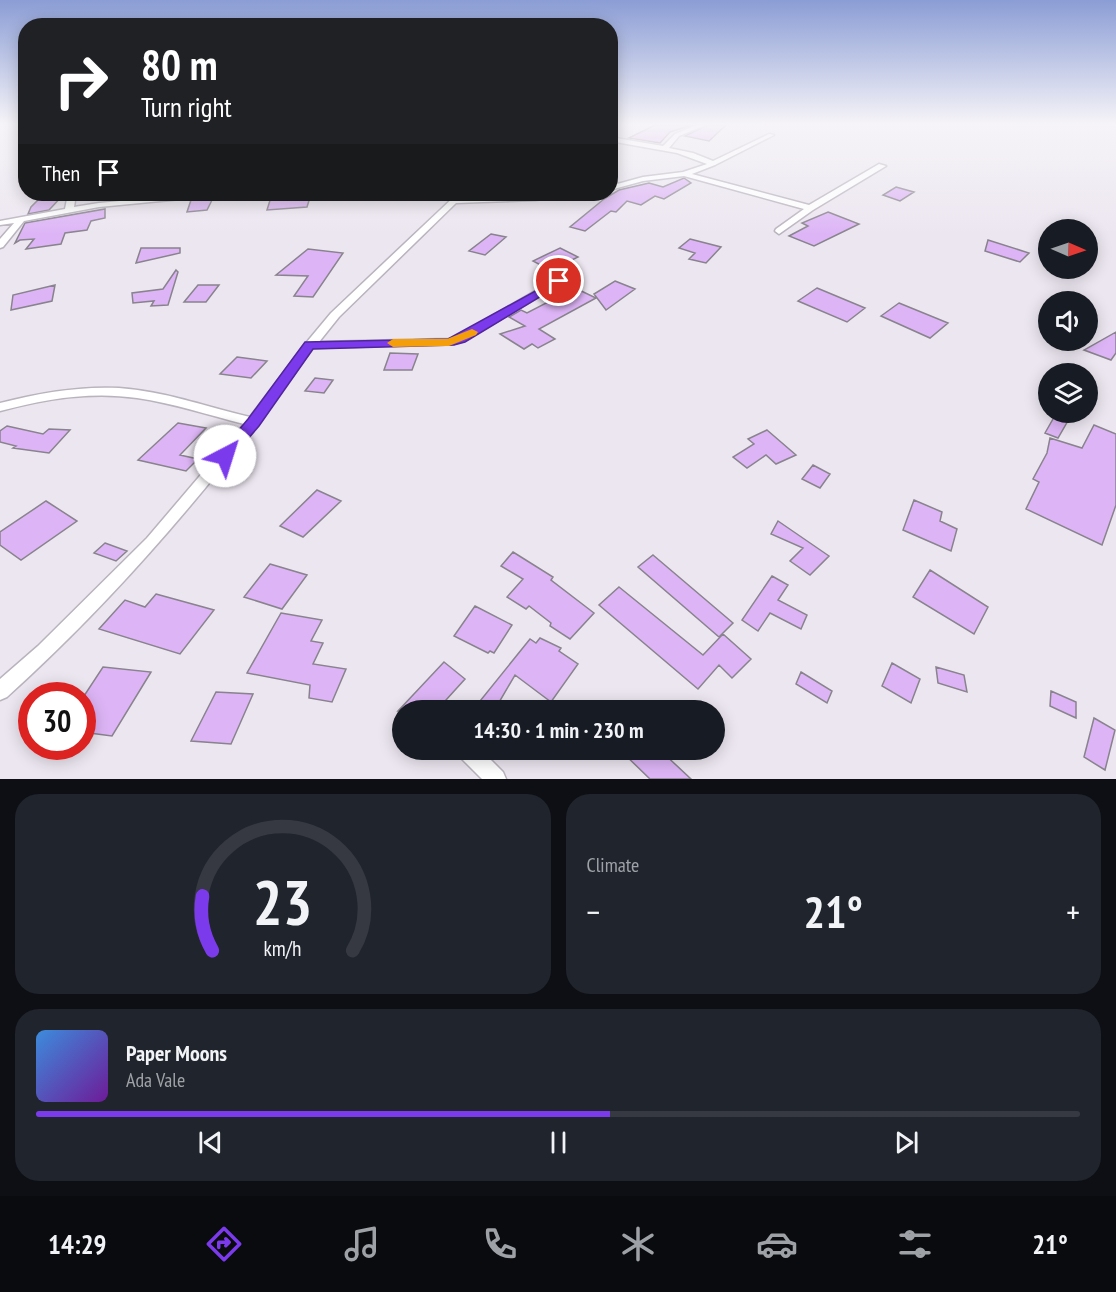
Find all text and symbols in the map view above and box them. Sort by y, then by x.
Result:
text: 80 m [141,37,218,92]
icon: right [42,42,120,120]
text: Turn right [141,90,232,124]
icon: arrive [92,156,125,189]
text: Then [42,159,80,187]
north arrow [1038,219,1098,279]
map controls [1038,219,1098,423]
pin [533,255,584,306]
icon: arrive [542,264,575,297]
button: sound [1038,291,1098,351]
button: layers [1038,363,1098,423]
position arrow [193,424,257,488]
speed limit sign: 30 [18,682,96,760]
text: 14:30 · 1 min · 230 m [473,716,644,744]
text: Climate [587,852,639,878]
text: 23 [253,861,313,942]
text: 21° [804,882,863,940]
text: − [587,890,600,933]
text: + [1066,890,1080,933]
text: km/h [264,934,302,962]
text: Paper Moons [126,1039,227,1067]
text: Ada Vale [126,1067,185,1093]
icon: previous [194,1126,227,1159]
icon: pause [542,1126,575,1159]
icon: next [890,1126,923,1159]
icon: directions [203,1223,245,1265]
icon: music [341,1223,383,1265]
icon: phone [479,1223,521,1265]
icon: climate [617,1223,659,1265]
icon: car [756,1223,798,1265]
icon: filters [894,1223,936,1265]
text: 14:29 [48,1227,107,1261]
text: 21° [1032,1227,1068,1261]

